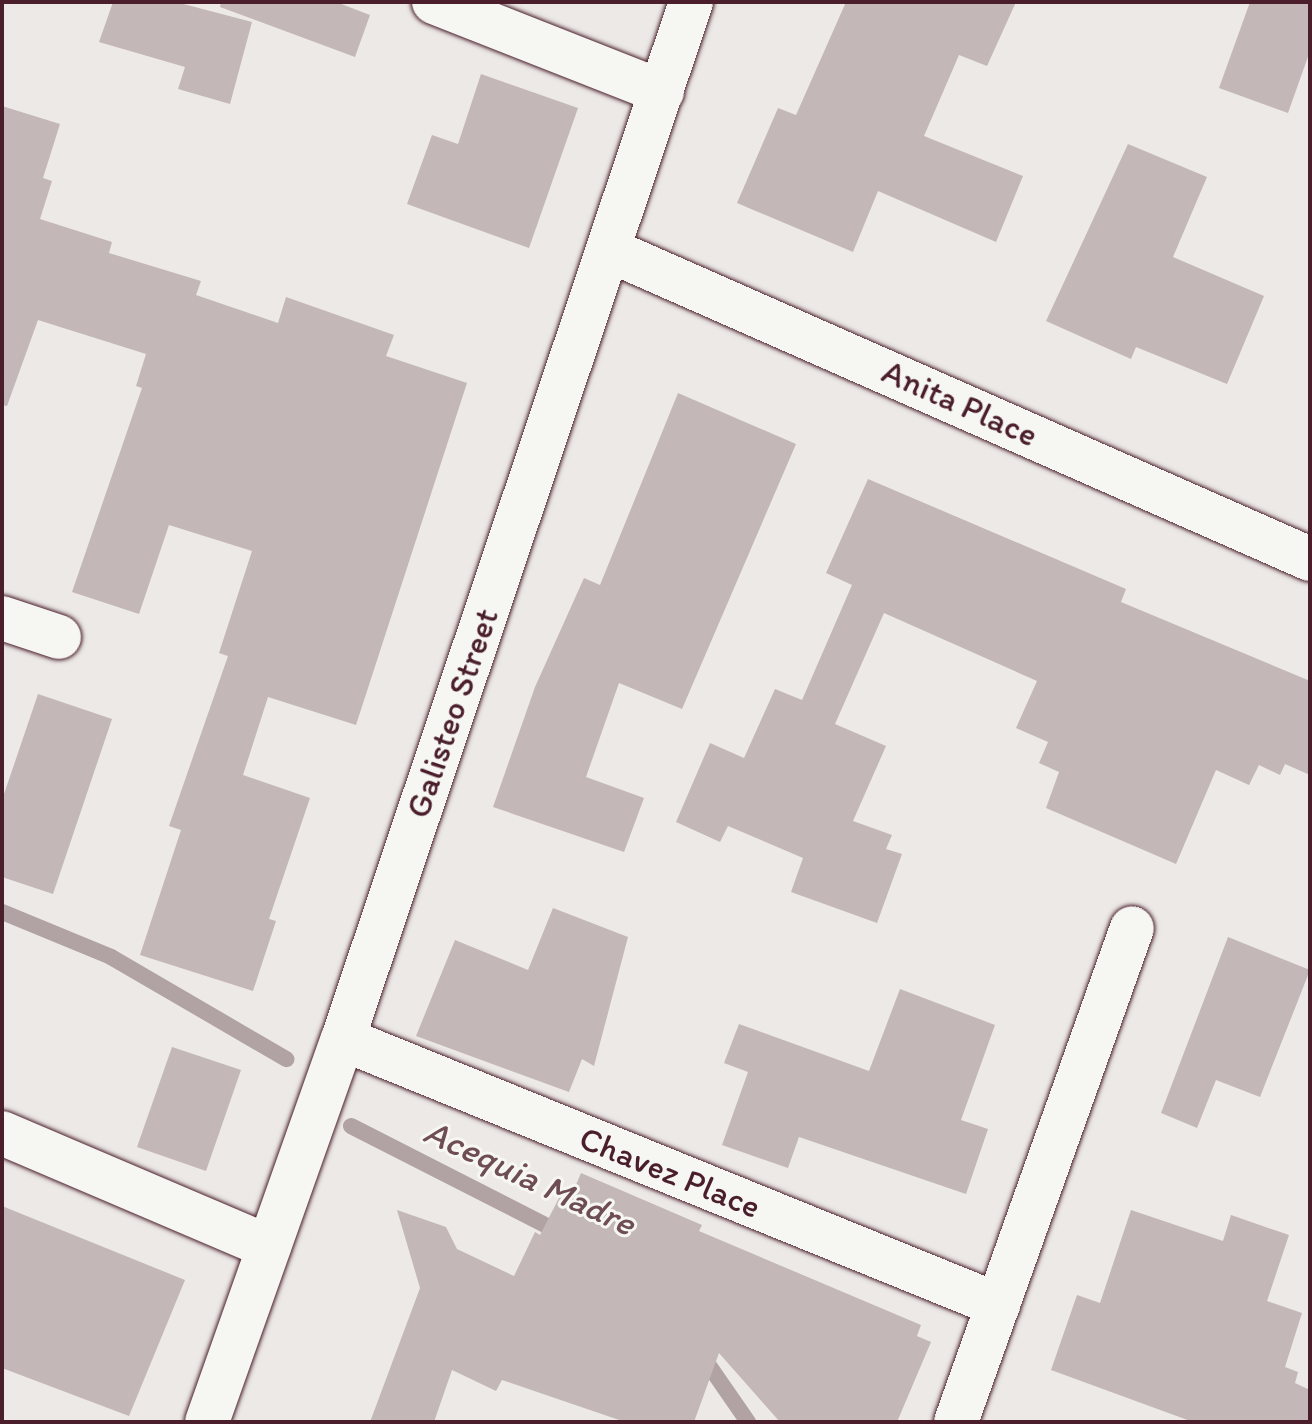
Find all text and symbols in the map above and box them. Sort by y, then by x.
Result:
street label: Anita Place [876,351,1044,455]
street label: Galisteo Street [397,603,507,823]
water label: Acequia Madre [417,1109,643,1245]
street label: Chavez Place [574,1117,766,1227]

